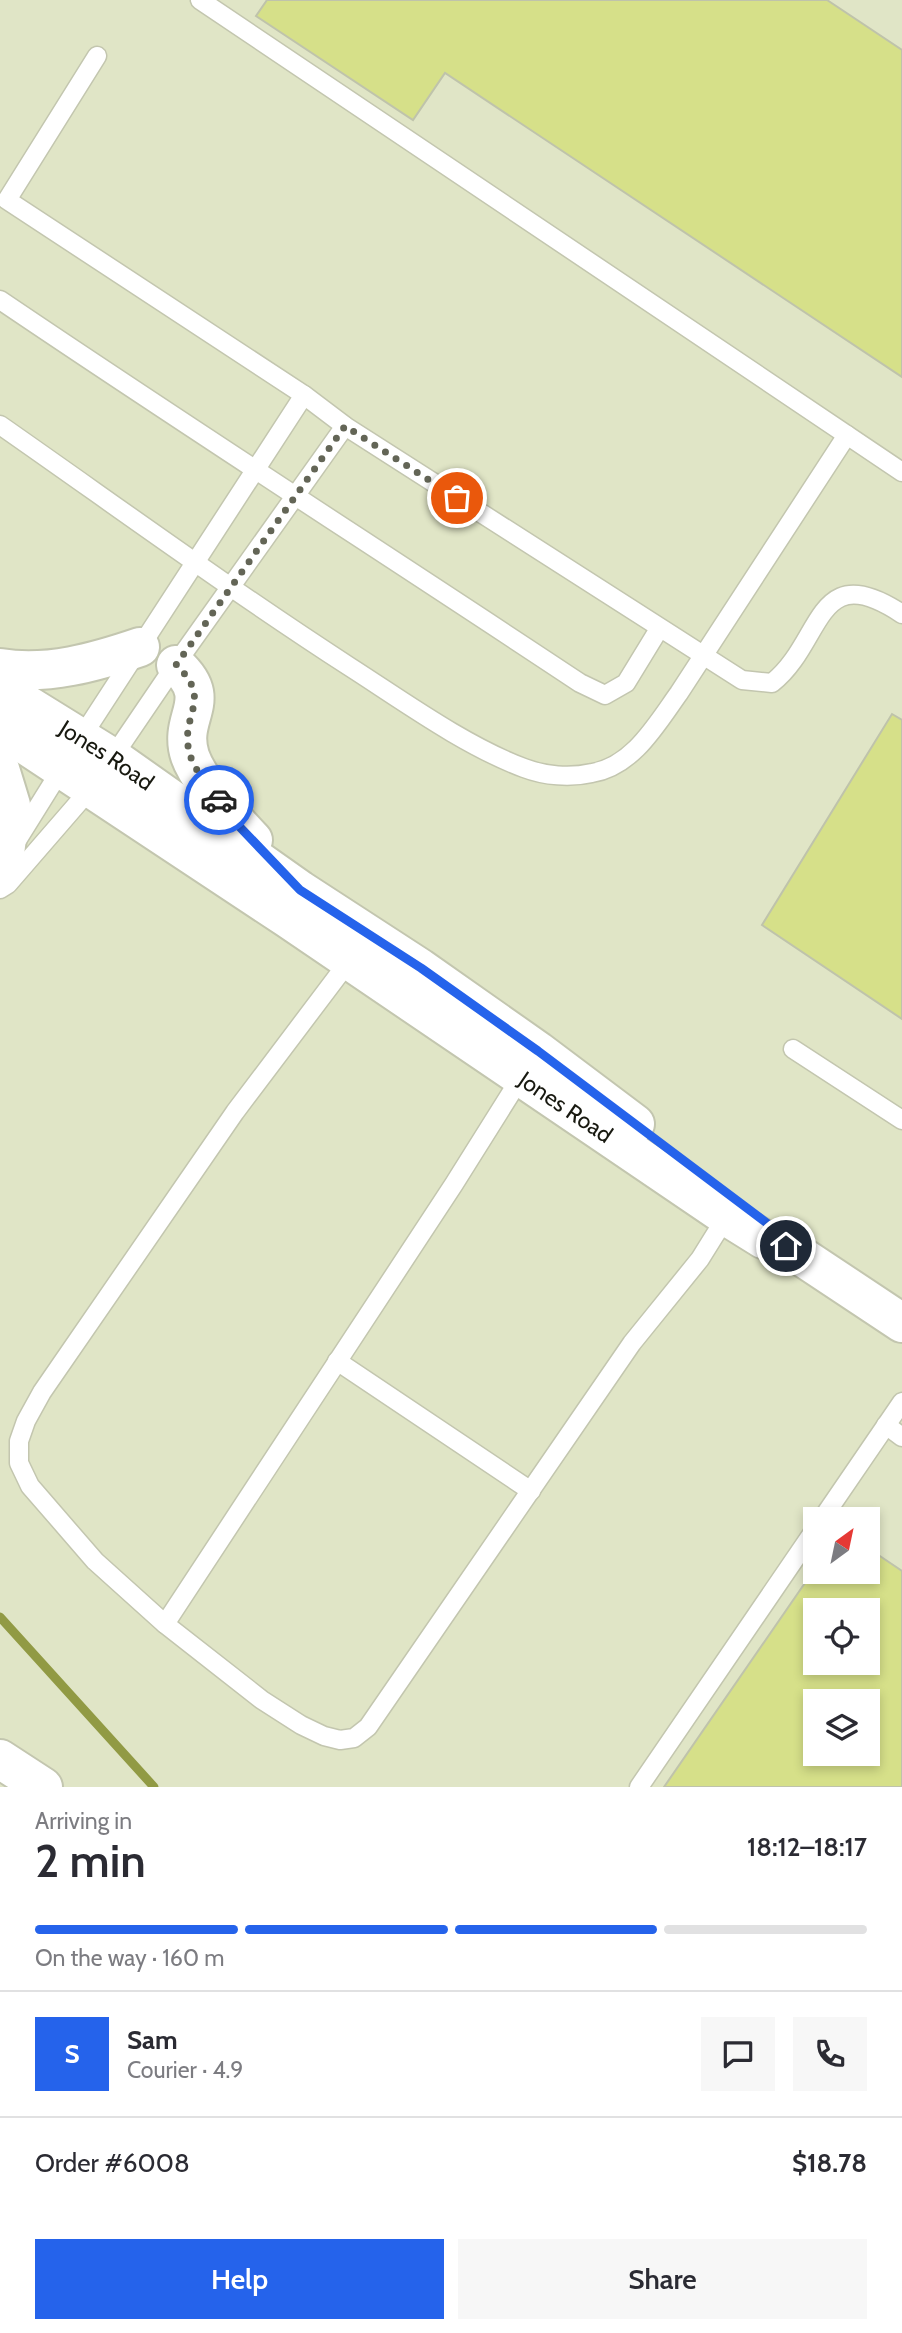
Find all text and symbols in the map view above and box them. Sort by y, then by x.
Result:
pin [427,468,487,528]
icon: bag [438,479,476,517]
street label: Jones Road [53,714,159,796]
courier [184,765,254,835]
icon: car [200,781,238,819]
street label: Jones Road [513,1065,618,1149]
pin [756,1216,816,1276]
icon: home [767,1227,805,1265]
north arrow [803,1507,880,1584]
map controls [803,1507,880,1766]
button: locate [803,1598,880,1675]
button: layers [803,1689,880,1766]
text: Arriving in [35,1807,132,1835]
text: 18:12–18:17 [747,1831,867,1863]
text: 2 min [35,1833,146,1889]
text: On the way · 160 m [35,1944,224,1972]
button: chat [701,2017,775,2091]
button: phone [793,2017,867,2091]
text: Sam [127,2024,178,2056]
text: S [64,2038,80,2070]
text: Courier · 4.9 [127,2056,243,2084]
text: Order #6008 [35,2147,190,2179]
text: $18.78 [792,2147,867,2179]
button: Help [35,2239,444,2319]
button: Share [458,2239,867,2319]

